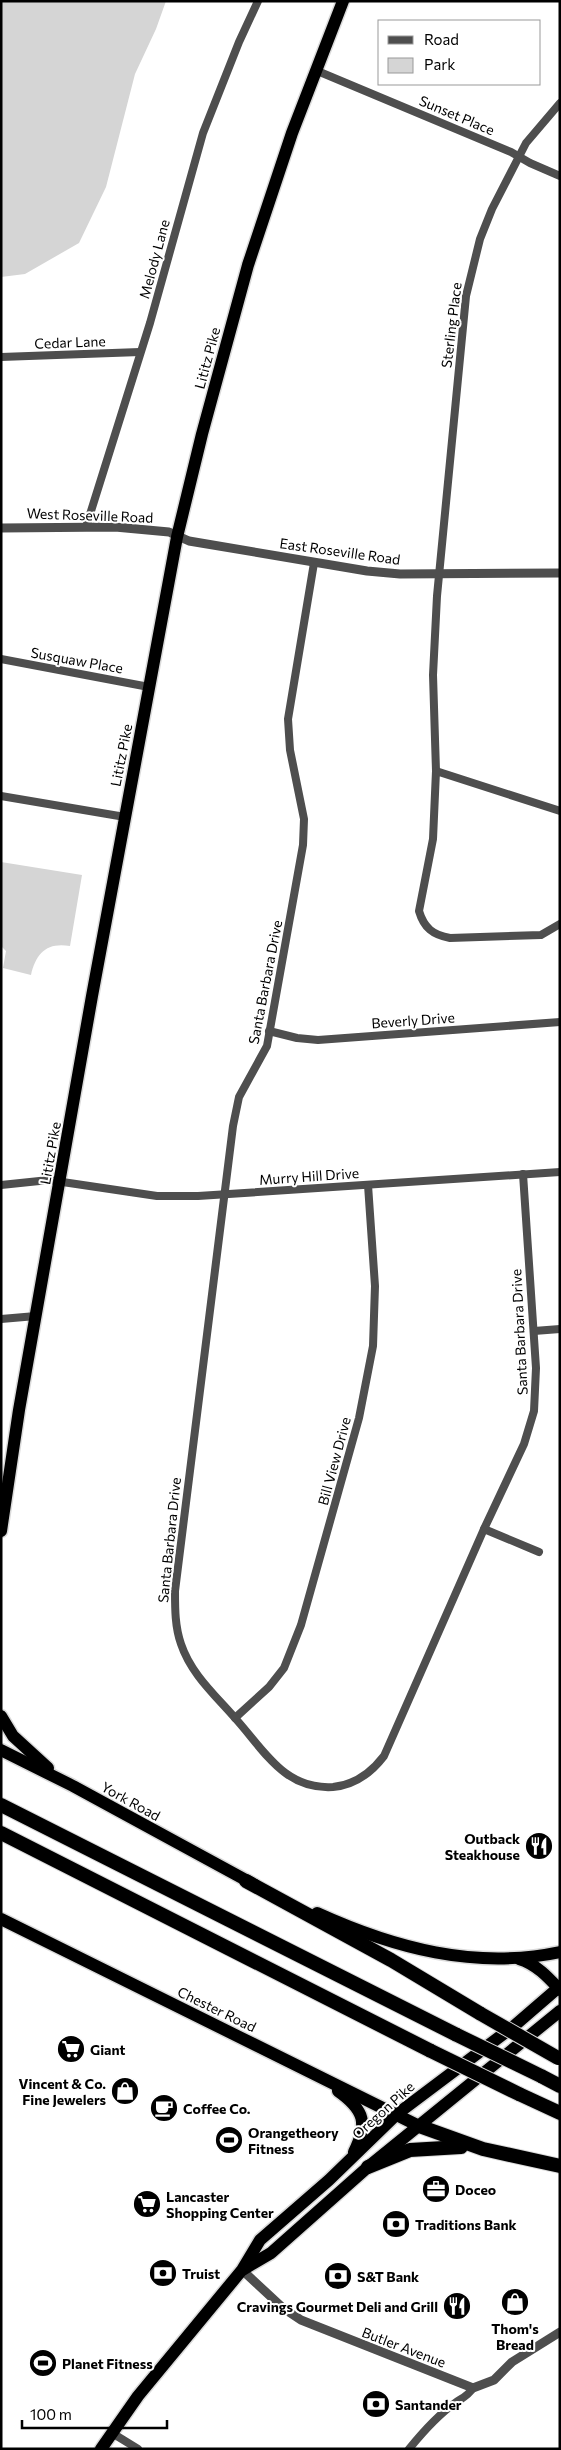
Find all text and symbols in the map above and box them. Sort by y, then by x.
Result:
legend [378,20,541,85]
text: Road [424,30,459,48]
text: Park [424,55,455,73]
street label: Sunset Place [417,92,497,138]
street label: Melody Lane [135,217,173,301]
street label: Sterling Place [437,281,465,369]
street label: Lititz Pike [191,325,223,391]
street label: Cedar Lane [34,332,106,352]
street label: West Roseville Road [26,504,154,526]
street label: East Roseville Road [279,534,401,568]
street label: Susquaw Place [30,644,124,676]
street label: Lititz Pike [107,722,135,788]
street label: Santa Barbara Drive [245,918,285,1046]
street label: Beverly Drive [371,1009,455,1031]
street label: Lititz Pike [36,1120,64,1186]
street label: Murry Hill Drive [259,1164,359,1188]
street label: Santa Barbara Drive [507,1269,531,1395]
street label: Bill View Drive [314,1415,354,1507]
street label: Santa Barbara Drive [154,1476,184,1604]
street label: York Road [99,1778,163,1824]
place label: Outback Steakhouse [445,1830,520,1863]
restaurant icon: Outback Steakhouse [524,1831,554,1861]
street label: Chester Road [175,1983,259,2035]
supermarket icon: Giant [56,2034,86,2064]
place label: Giant [90,2041,126,2058]
place label: Vincent & Co. Fine Jewelers [18,2075,106,2108]
shop icon: Vincent & Co. Fine Jewelers [110,2076,140,2106]
street label: Oregon Pike [348,2078,418,2142]
cafe icon: Coffee Co. [149,2093,179,2123]
place label: Coffee Co. [183,2100,251,2117]
place label: Orangetheory Fitness [248,2124,339,2157]
sports icon: Orangetheory Fitness [214,2125,244,2155]
office icon: Doceo [421,2174,451,2204]
place label: Doceo [455,2181,496,2198]
place label: Lancaster Shopping Center [166,2188,274,2221]
supermarket icon: Lancaster Shopping Center [132,2189,162,2219]
bank icon: Traditions Bank [381,2209,411,2239]
place label: Traditions Bank [415,2216,517,2233]
bank icon: Truist [148,2258,178,2288]
bank icon: S&T Bank [323,2261,353,2291]
place label: Truist [182,2265,220,2282]
place label: S&T Bank [357,2268,419,2285]
shop icon: Thom's Bread [500,2287,530,2317]
restaurant icon: Cravings Gourmet Deli and Grill [442,2291,472,2321]
place label: Cravings Gourmet Deli and Grill [237,2298,438,2315]
place label: Thom's Bread [491,2320,539,2353]
street label: Butler Avenue [360,2323,448,2371]
sports icon: Planet Fitness [28,2348,58,2378]
place label: Planet Fitness [62,2355,153,2372]
bank icon: Santander [361,2389,391,2419]
place label: Santander [395,2396,462,2413]
scale bar [22,2398,168,2430]
text: 100 m [30,2405,72,2423]

